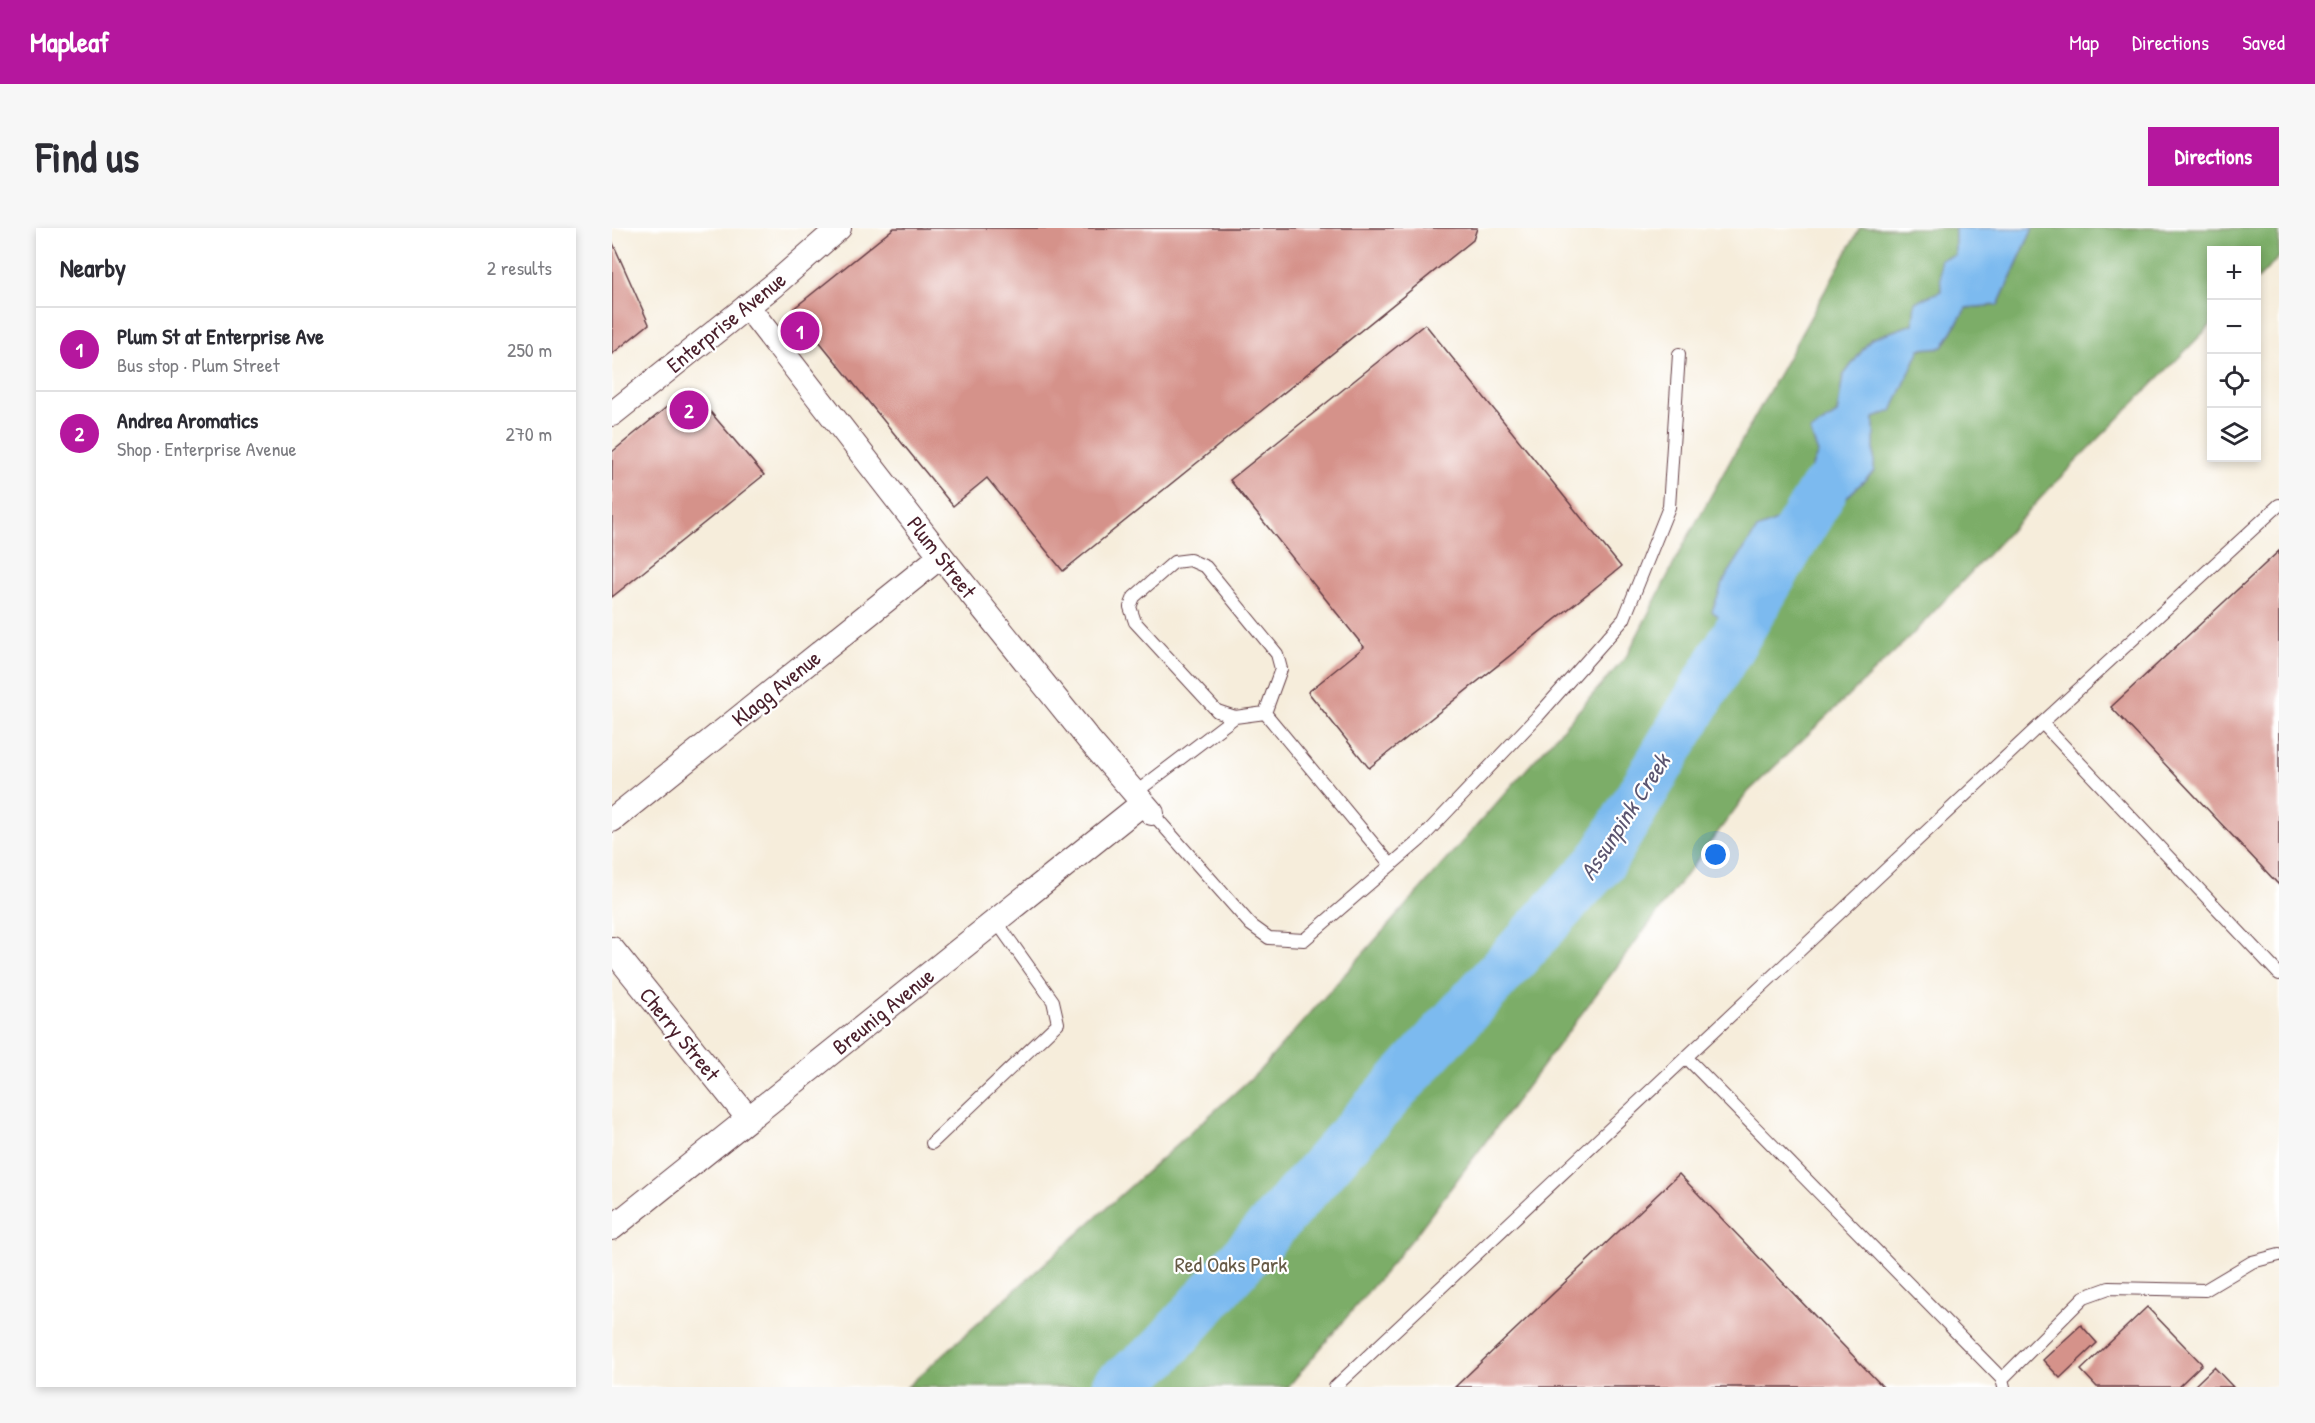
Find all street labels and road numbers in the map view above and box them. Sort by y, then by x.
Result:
street label: Enterprise Avenue [660,264,792,379]
street label: Plum Street [900,510,984,605]
street label: Klagg Avenue [725,643,827,733]
street label: Breunig Avenue [826,961,940,1061]
street label: Cherry Street [633,981,727,1088]

